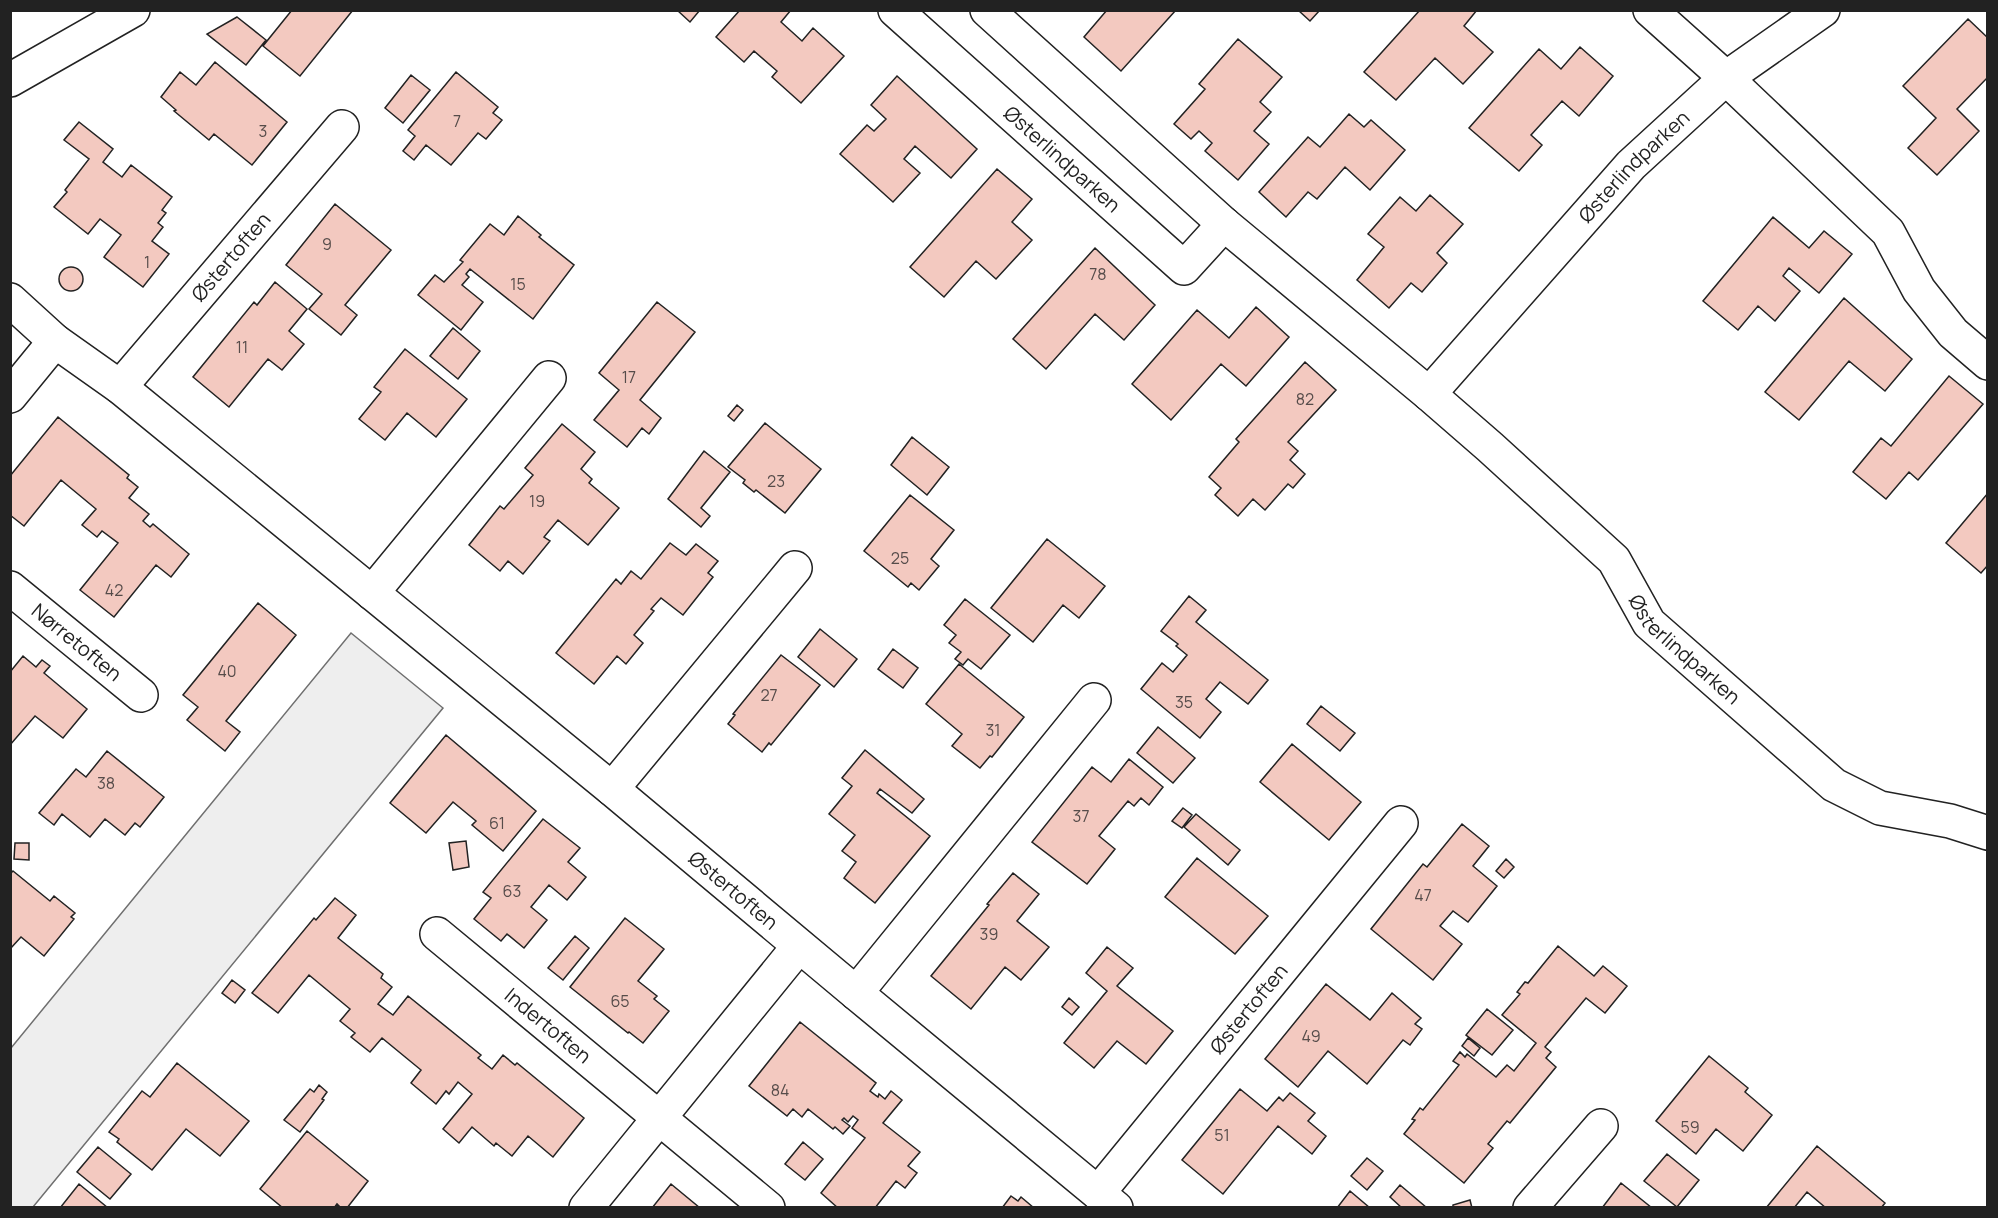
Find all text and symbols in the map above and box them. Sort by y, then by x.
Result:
street label: Østerlindparken [998,100,1127,218]
street label: Østerlindparken [1572,104,1695,228]
house number: 7 [453,110,461,132]
house number: 3 [259,120,267,142]
street label: Østertoften [185,206,276,307]
house number: 9 [322,233,332,255]
house number: 1 [144,251,150,273]
house number: 78 [1089,263,1107,285]
house number: 15 [510,273,526,295]
house number: 11 [236,336,248,358]
house number: 17 [622,366,636,388]
house number: 82 [1296,388,1314,410]
house number: 23 [767,470,785,492]
house number: 19 [529,490,545,512]
house number: 25 [891,547,909,569]
house number: 42 [105,579,123,601]
street label: Østerlindparken [1623,590,1746,710]
street label: Nørretoften [26,597,128,687]
house number: 40 [217,660,237,682]
house number: 27 [760,684,778,706]
house number: 35 [1175,691,1193,713]
house number: 31 [985,719,1001,741]
house number: 38 [97,772,115,794]
house number: 37 [1073,805,1089,827]
house number: 61 [489,812,505,834]
street label: Østertoften [683,845,784,935]
house number: 63 [503,880,521,902]
house number: 47 [1414,884,1432,906]
house number: 39 [980,923,998,945]
street label: Østertoften [1203,958,1293,1059]
street label: Indertoften [499,982,597,1069]
house number: 65 [610,990,630,1012]
house number: 49 [1301,1025,1321,1047]
house number: 84 [771,1079,789,1101]
house number: 59 [1680,1116,1700,1138]
house number: 51 [1214,1124,1230,1146]

